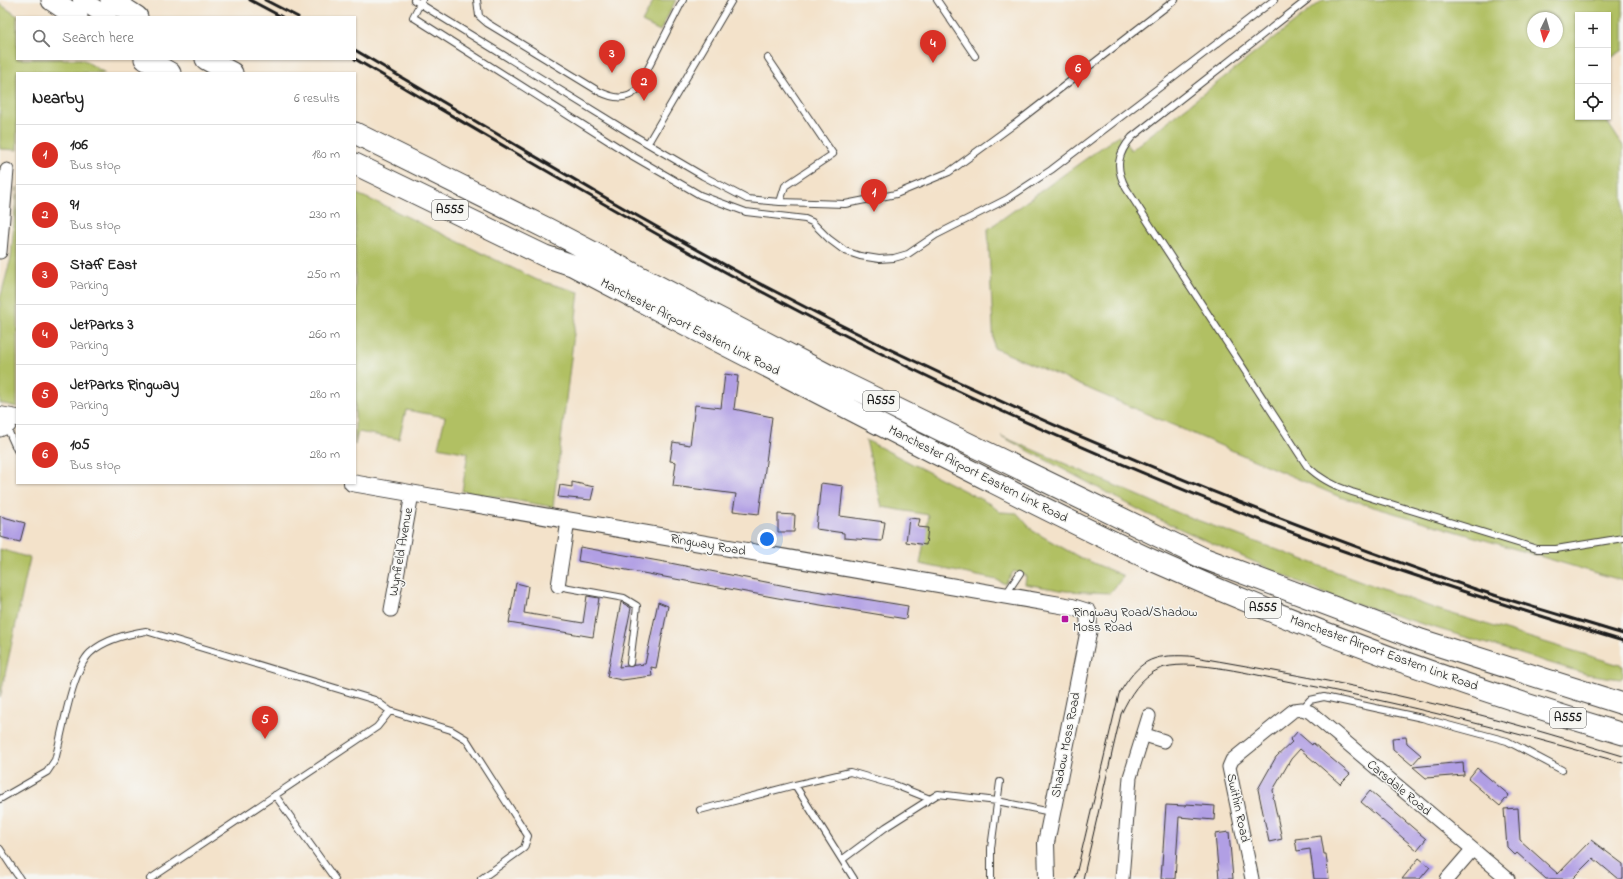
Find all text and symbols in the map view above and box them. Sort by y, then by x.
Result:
north arrow [1527,12,1563,48]
map controls [1575,12,1611,120]
button: + [1575,12,1611,48]
search box [16,16,356,60]
icon: search [30,27,52,49]
text: Search here [62,27,134,49]
pin: 4 [920,30,946,63]
pin: 3 [599,40,625,73]
button: − [1575,48,1611,84]
pin: 6 [1065,55,1091,88]
pin: 2 [631,68,657,101]
button: locate [1575,84,1611,120]
text: Nearby [32,86,84,111]
text: 6 results [294,89,340,108]
text: 106 [70,134,88,156]
text: 1 [43,145,47,164]
text: 180 m [312,145,340,164]
text: Bus stop [70,156,121,175]
pin: 1 [861,179,887,212]
text: 91 [70,194,79,216]
road number: A555 [432,200,468,220]
text: 2 [42,205,48,224]
text: 230 m [309,205,340,224]
text: Bus stop [70,216,121,235]
text: Staff East [70,254,137,276]
text: 3 [42,265,48,284]
text: 250 m [307,265,340,284]
street label: Manchester Airport Eastern Link Road [597,273,784,381]
text: Parking [70,276,108,295]
text: JetParks 3 [70,314,134,336]
text: 4 [42,325,48,344]
text: 260 m [309,325,340,344]
text: Parking [70,336,108,355]
text: JetParks Ringway [70,374,179,396]
text: 5 [41,385,49,404]
text: 280 m [310,385,340,404]
road number: A555 [863,391,899,411]
text: Parking [70,396,108,415]
street label: Manchester Airport Eastern Link Road [885,420,1072,528]
text: 105 [70,434,90,456]
text: 6 [42,445,48,464]
text: 280 m [310,445,340,464]
text: Bus stop [70,456,121,475]
street label: Wynfield Avenue [384,506,419,598]
street label: Ringway Road [669,529,748,562]
your location [757,529,777,549]
road number: A555 [1245,598,1281,618]
place label: Ringway Road/Shadow Moss Road [1073,603,1198,637]
street label: Manchester Airport Eastern Link Road [1287,610,1481,696]
marker: Ringway Road/Shadow Moss Road [1060,614,1070,624]
street label: Shadow Moss Road [1046,690,1086,799]
pin: 5 [252,706,278,739]
road number: A555 [1550,708,1586,728]
street label: Carsdale Road [1363,755,1436,821]
street label: Swithin Road [1221,772,1255,845]

